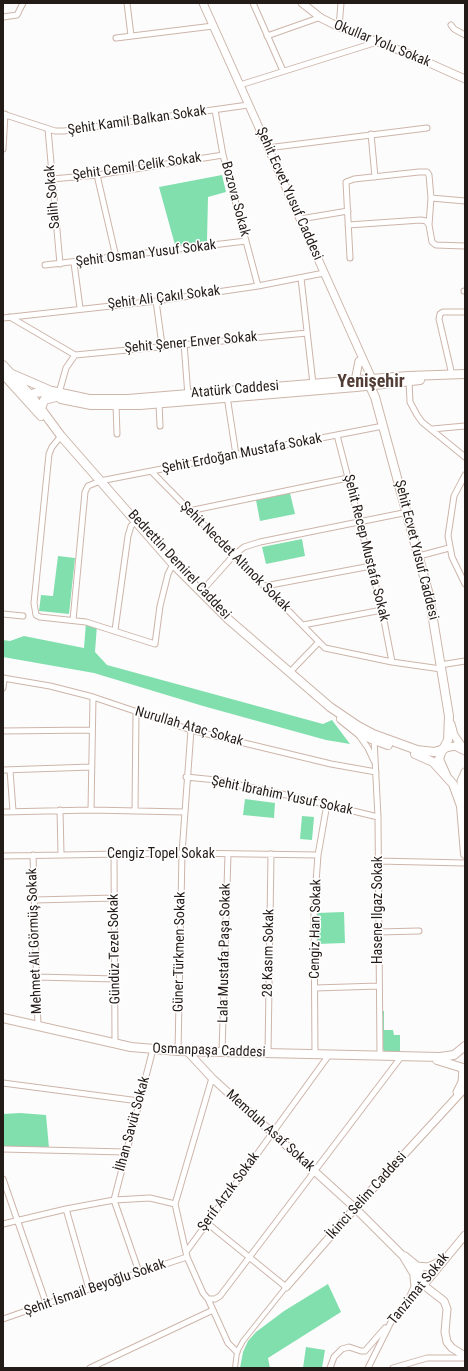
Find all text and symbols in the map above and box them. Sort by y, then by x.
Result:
street label: Okullar Yolu Sokak [331,17,433,71]
street label: Şehit Kamil Balkan Sokak [67,103,207,139]
street label: Şehit Ecvet Yusuf Caddesi [252,125,326,263]
street label: Şehit Cemil Celik Sokak [72,150,202,184]
street label: Bozova Sokak [217,160,253,238]
street label: Salih Sokak [42,164,64,230]
street label: Şehit Osman Yusuf Sokak [75,237,217,271]
street label: Şehit Ali Çakıl Sokak [107,283,221,313]
street label: Şehit Şener Enver Sokak [124,329,258,357]
district label: Yenişehir [337,371,405,393]
street label: Atatürk Caddesi [190,378,280,402]
street label: Şehit Erdoğan Mustafa Sokak [161,430,323,478]
street label: Şehit Recep Mustafa Sokak [340,473,392,623]
street label: Şehit Ecvet Yusuf Caddesi [390,478,442,622]
street label: Şehit Necdet Altınok Sokak [176,498,294,616]
street label: Bedrettin Demirel Caddesi [124,507,234,623]
street label: Nurullah Ataç Sokak [133,704,245,750]
street label: Şehit İbrahim Yusuf Sokak [210,773,354,819]
street label: Cengiz Topel Sokak [107,846,215,862]
street label: Hasene Ilgaz Sokak [370,856,386,964]
street label: Mehmet Ali Görmüş Sokak [24,868,46,1014]
street label: Cengiz Han Sokak [307,879,325,979]
street label: Lala Mustafa Paşa Sokak [215,883,235,1023]
street label: Güner Türkmen Sokak [171,892,189,1012]
street label: Gündüz Tezel Sokak [106,894,124,1004]
street label: 28 Kasım Sokak [260,909,278,997]
street label: Osmanpaşa Caddesi [152,1041,266,1061]
street label: İlhan Savüt Sokak [112,1075,154,1173]
street label: Memduh Asaf Sokak [222,1087,318,1175]
street label: Şerif Arzık Sokak [195,1149,263,1235]
street label: İkinci Selim Caddesi [323,1149,411,1243]
street label: Tanzimat Sokak [385,1250,453,1328]
street label: Şehit İsmail Beyoğlu Sokak [22,1256,168,1320]

